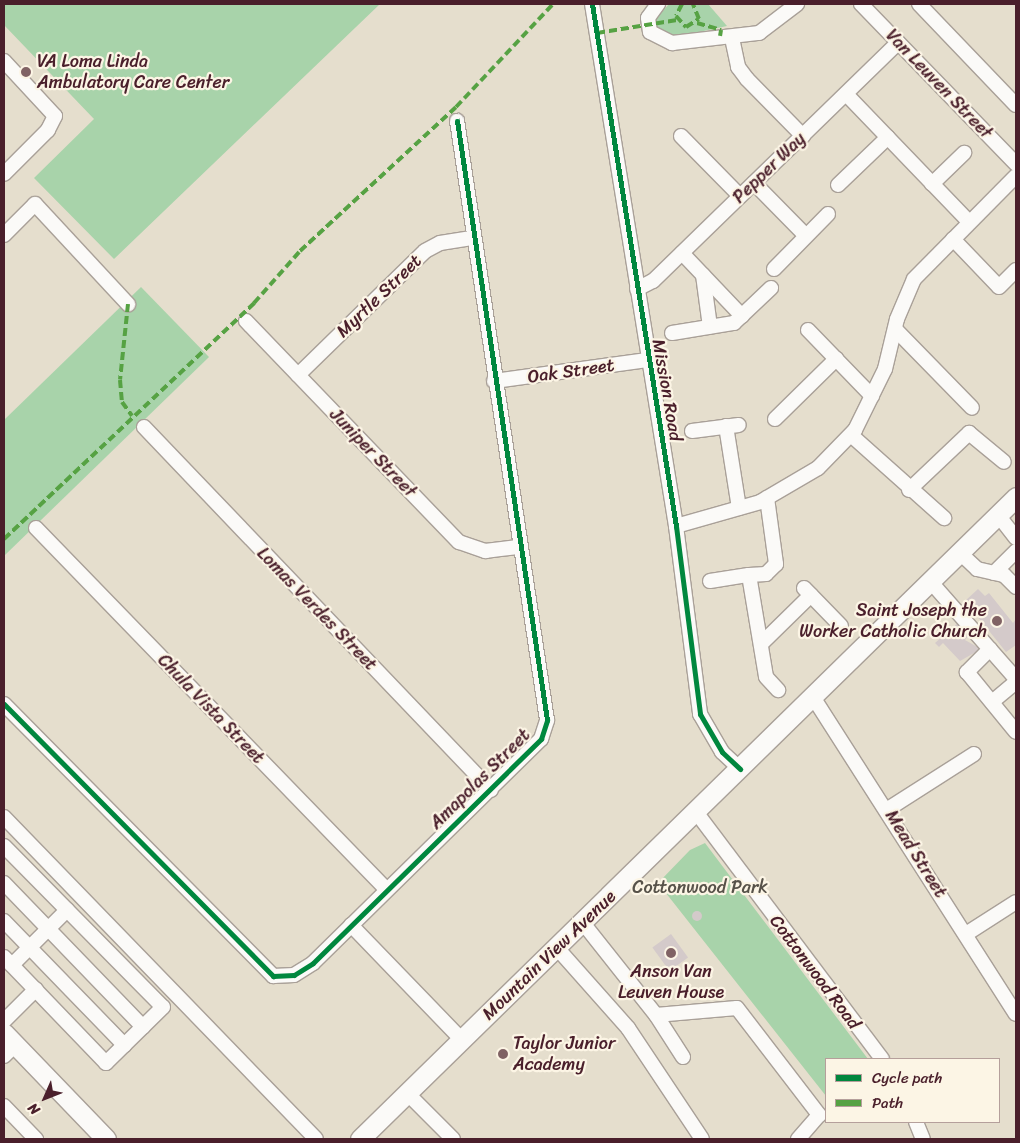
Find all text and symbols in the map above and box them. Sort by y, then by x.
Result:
street label: Van Leuven Street [881,25,997,143]
place label: VA Loma Linda Ambulatory Care Center [37,51,230,94]
marker: VA Loma Linda Ambulatory Care Center [19,65,33,79]
street label: Pepper Way [728,128,810,208]
street label: Myrtle Street [332,250,426,342]
street label: Mission Road [647,337,687,443]
street label: Oak Street [526,354,616,388]
street label: Juniper Street [325,404,421,502]
street label: Lomas Verdes Street [253,543,381,675]
place label: Saint Joseph the Worker Catholic Church [799,600,987,642]
marker: Saint Joseph the Worker Catholic Church [991,615,1003,627]
street label: Chula Vista Street [152,649,270,769]
street label: Amapolas Street [425,724,535,834]
street label: Mead Street [880,806,952,902]
park label: Cottonwood Park [632,876,768,898]
street label: Mountain View Avenue [477,885,621,1025]
street label: Cottonwood Road [765,911,865,1033]
marker: Anson Van Leuven House [665,947,677,959]
place label: Anson Van Leuven House [617,961,725,1004]
place label: Taylor Junior Academy [513,1033,615,1076]
marker: Taylor Junior Academy [497,1048,509,1060]
legend [825,1058,1000,1123]
text: Cycle path [872,1065,942,1091]
north arrow [20,1073,70,1123]
text: Path [872,1090,903,1116]
text: N [21,1097,46,1121]

